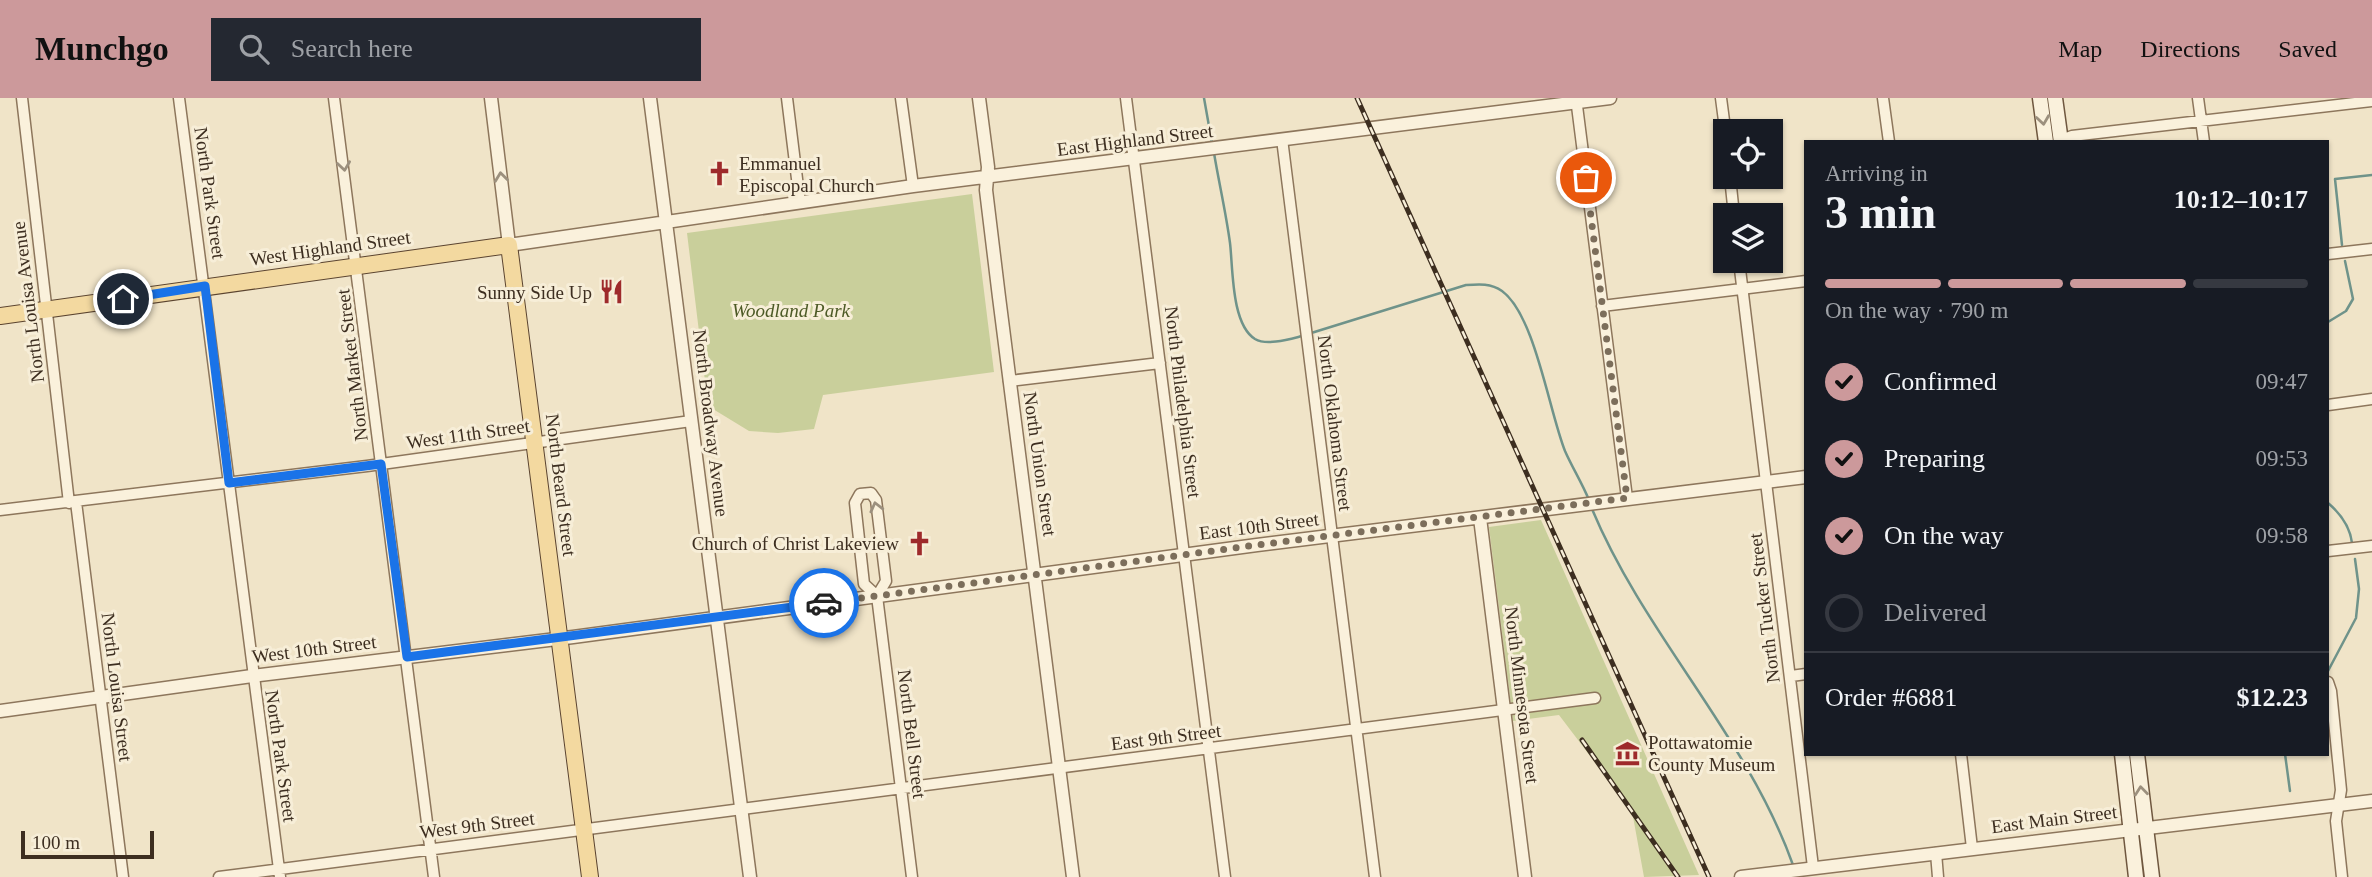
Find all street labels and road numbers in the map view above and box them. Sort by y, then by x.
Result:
street label: East Highland Street [1056,120,1215,160]
street label: North Park Street [190,126,230,261]
street label: North Louisa Avenue [8,220,48,384]
street label: West Highland Street [248,226,412,270]
street label: North Market Street [332,287,372,442]
street label: North Philadelphia Street [1161,305,1205,500]
street label: North Broadway Avenue [689,328,733,518]
street label: North Oklahoma Street [1314,334,1356,513]
street label: North Union Street [1019,390,1061,538]
street label: North Beard Street [542,412,580,558]
street label: West 11th Street [405,415,532,453]
street label: East 10th Street [1198,508,1321,544]
street label: North Tucker Street [1744,531,1784,684]
street label: North Minnesota Street [1501,605,1543,786]
street label: North Louisa Street [97,611,137,763]
street label: West 10th Street [251,631,378,667]
street label: North Bell Street [894,668,930,800]
street label: North Park Street [261,689,301,824]
street label: East 9th Street [1110,720,1223,754]
street label: East Main Street [1990,801,2119,837]
street label: West 9th Street [418,807,536,842]

